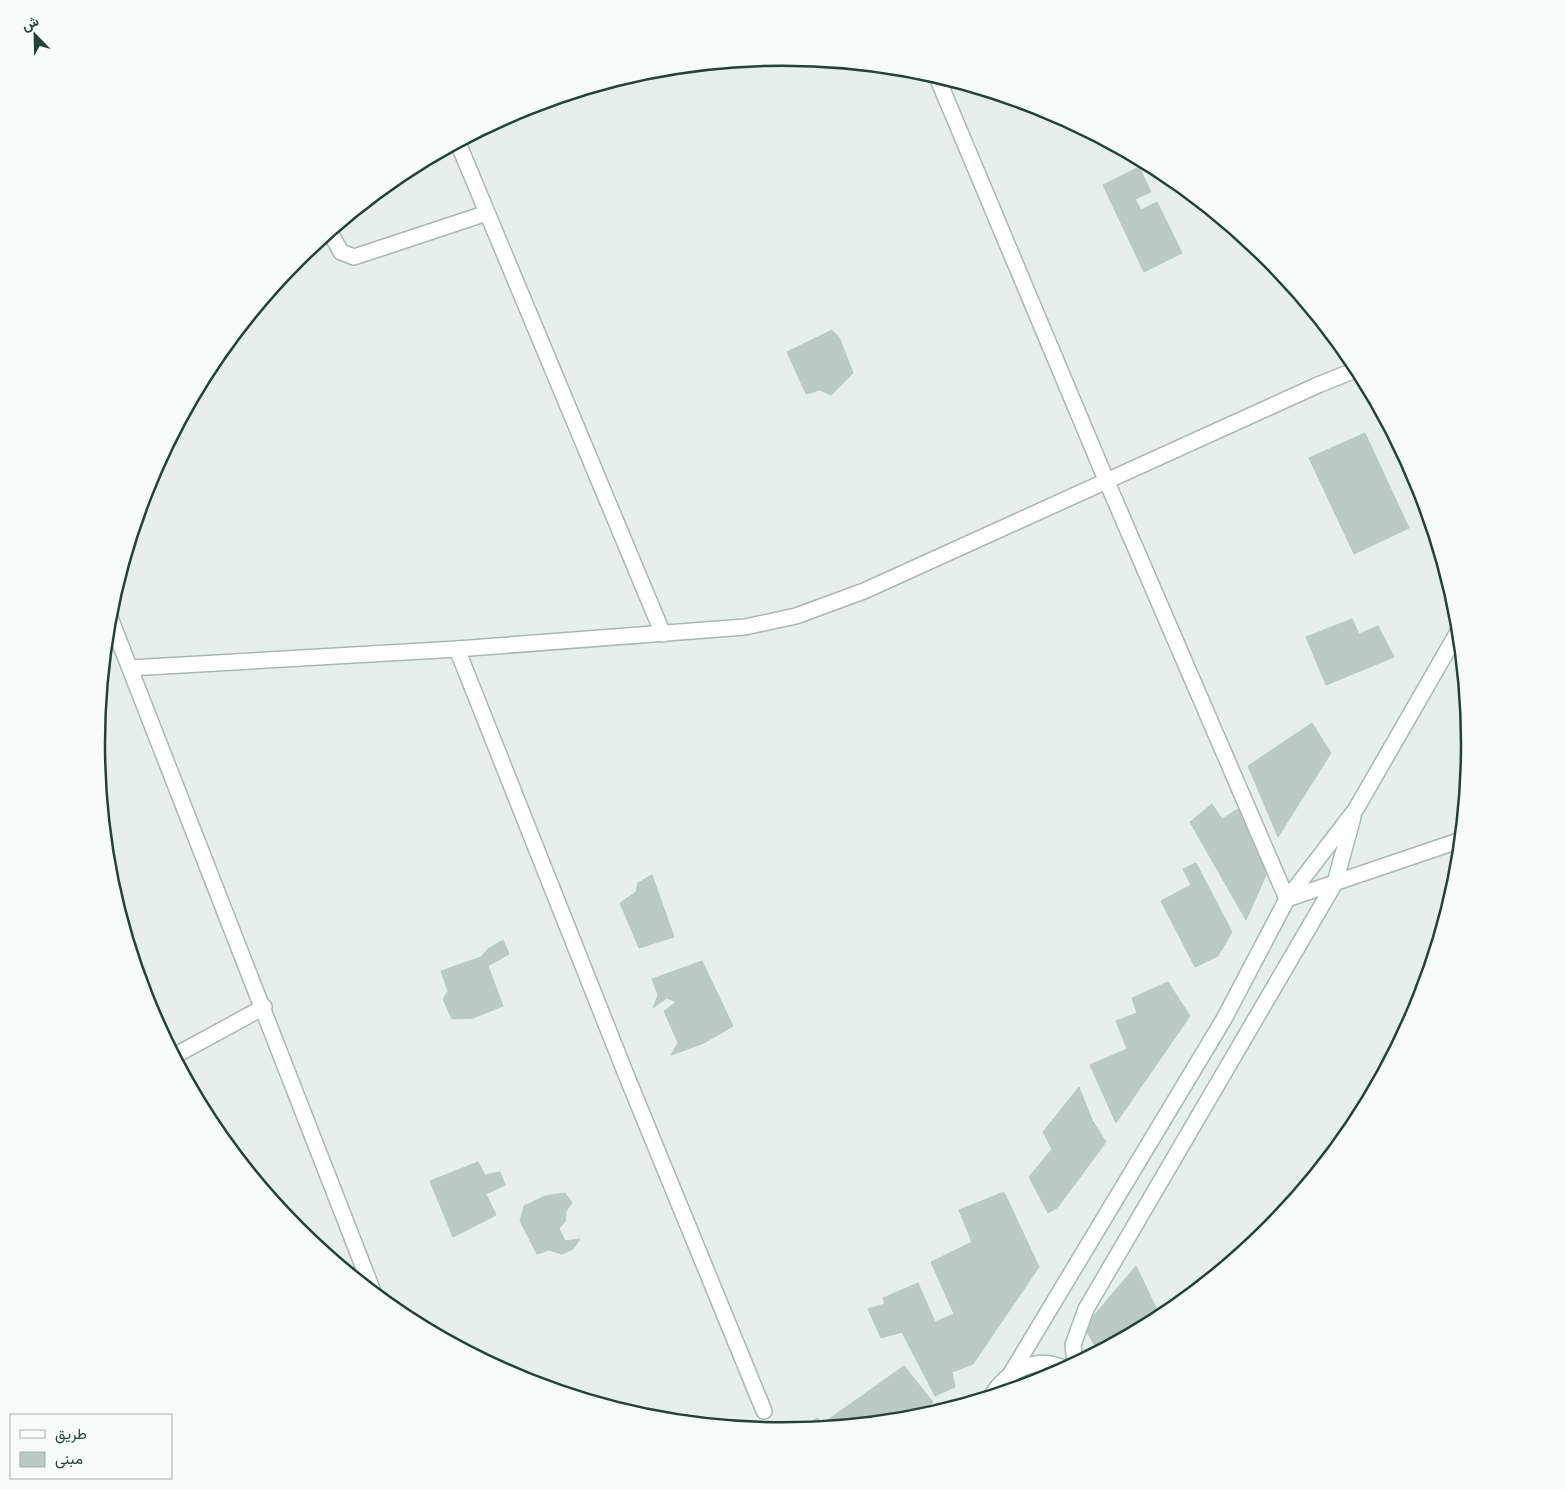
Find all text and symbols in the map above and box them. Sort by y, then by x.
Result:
north arrow [10,10,60,60]
text: ش [19,12,41,35]
legend [10,1414,172,1479]
text: طريق [55,1425,87,1444]
text: مبنى [55,1450,83,1469]

